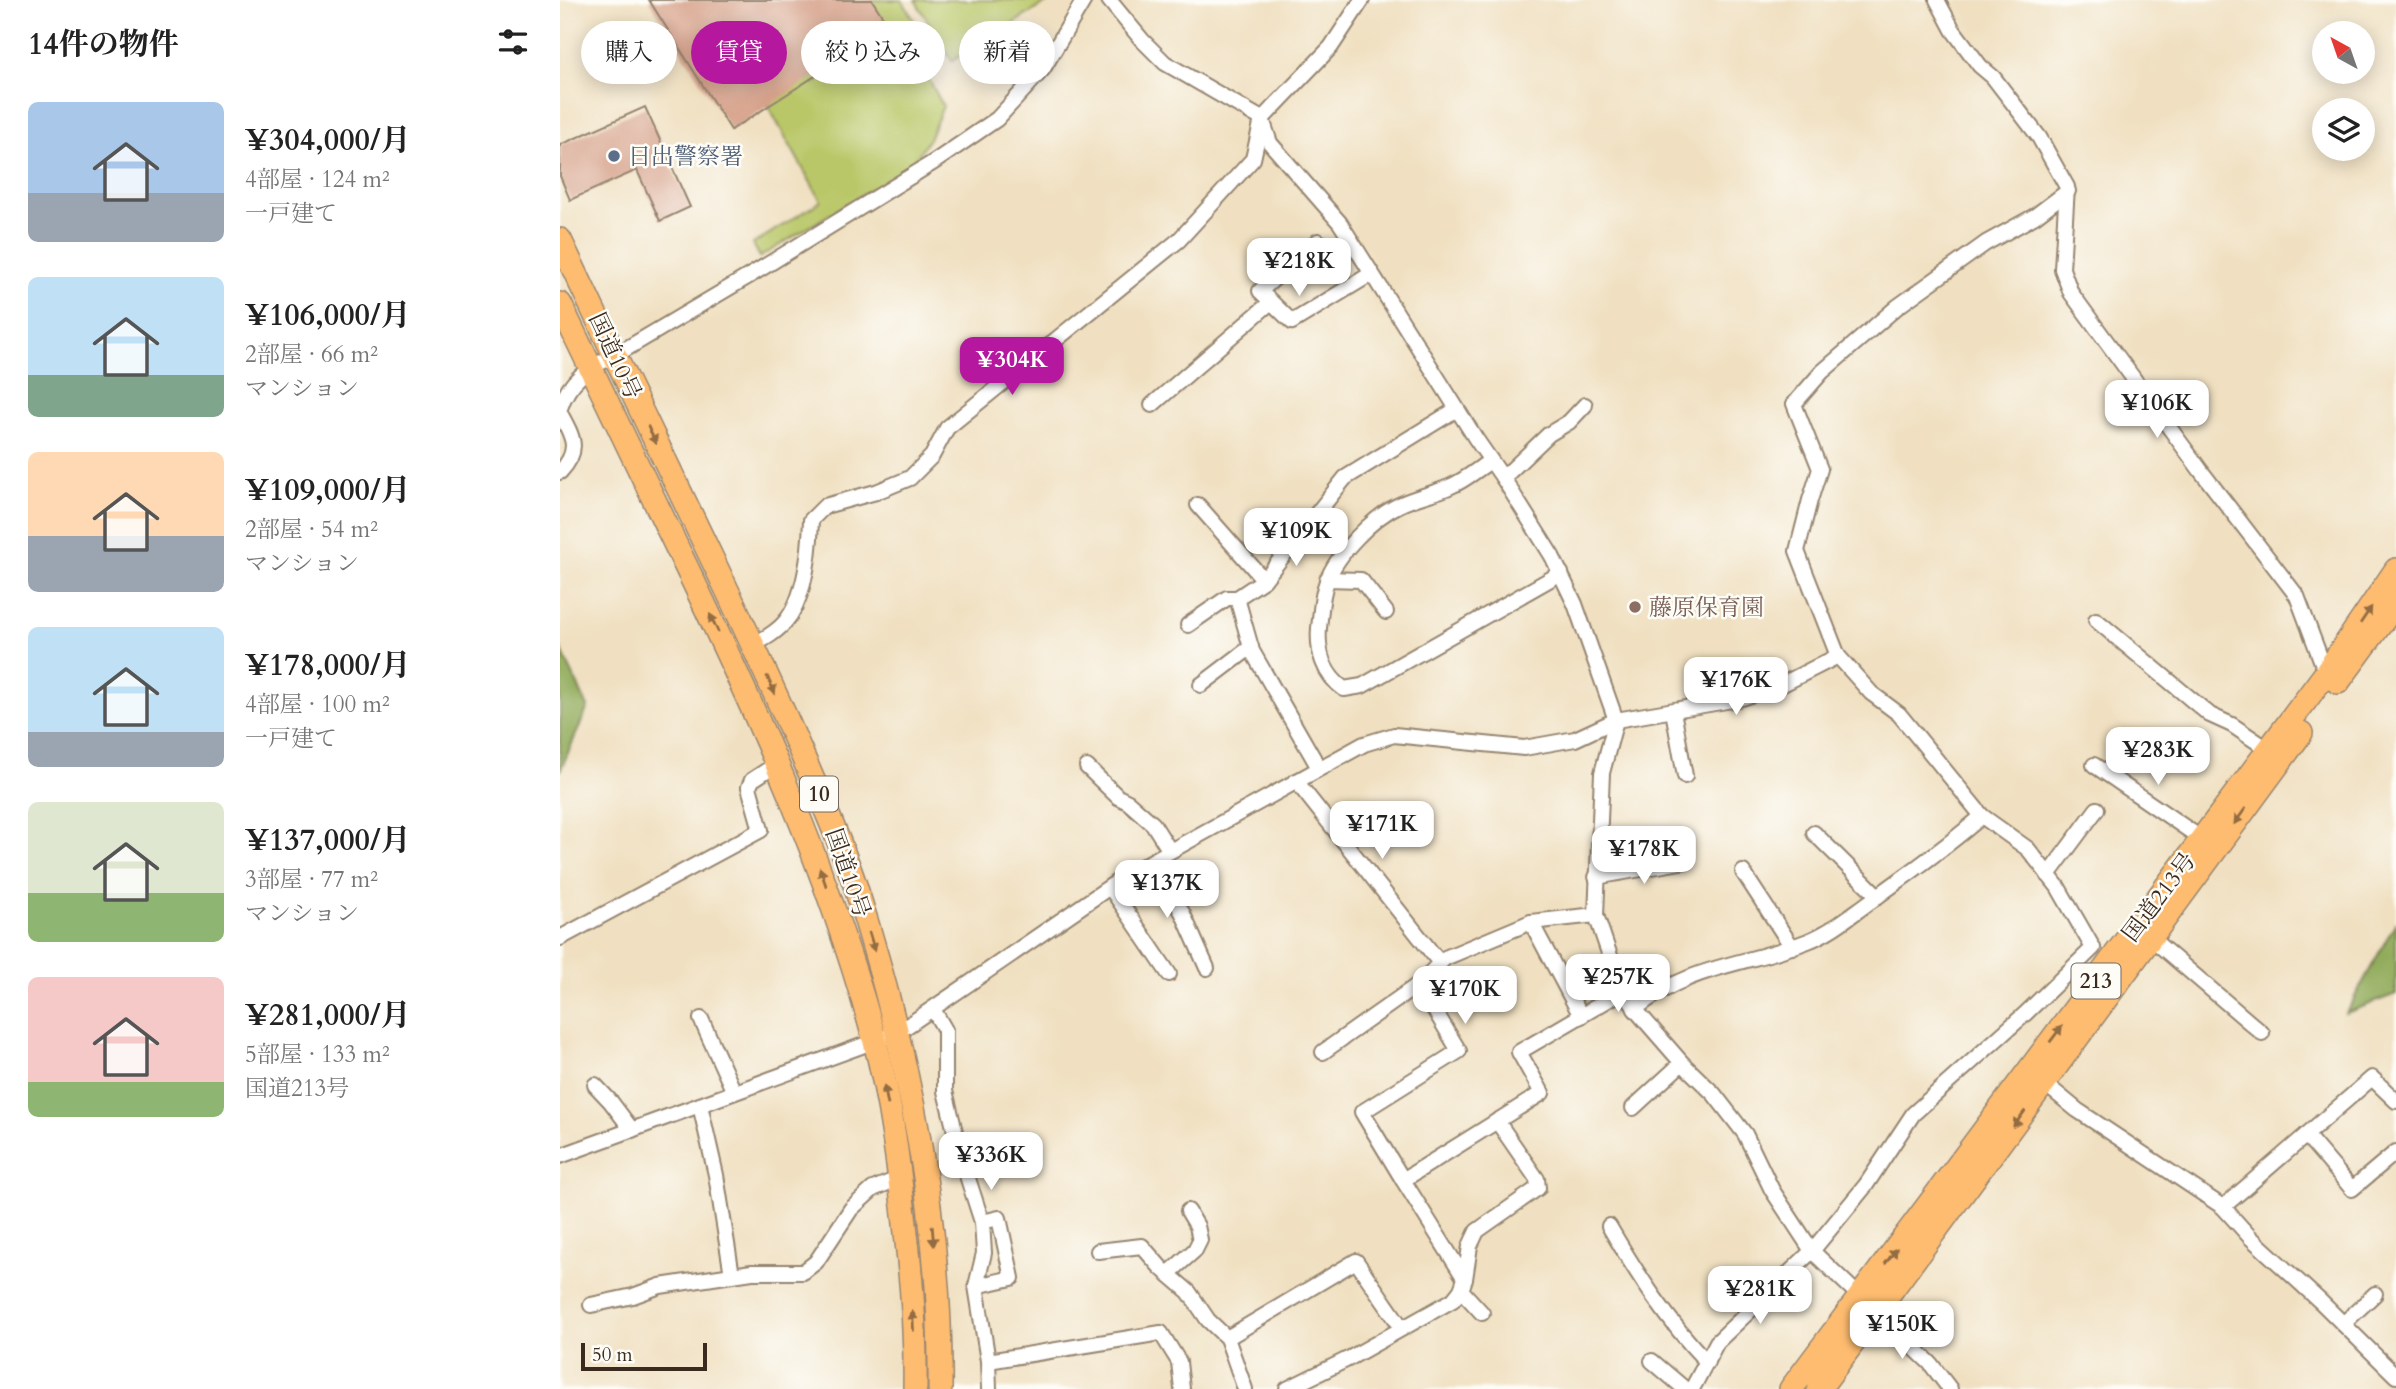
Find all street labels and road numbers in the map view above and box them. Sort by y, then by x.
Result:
street label: 国道10号 [581,308,649,404]
road number: 10 [800,776,838,812]
street label: 国道10号 [818,824,878,922]
street label: 国道213号 [2115,846,2203,948]
road number: 213 [2072,964,2120,998]

